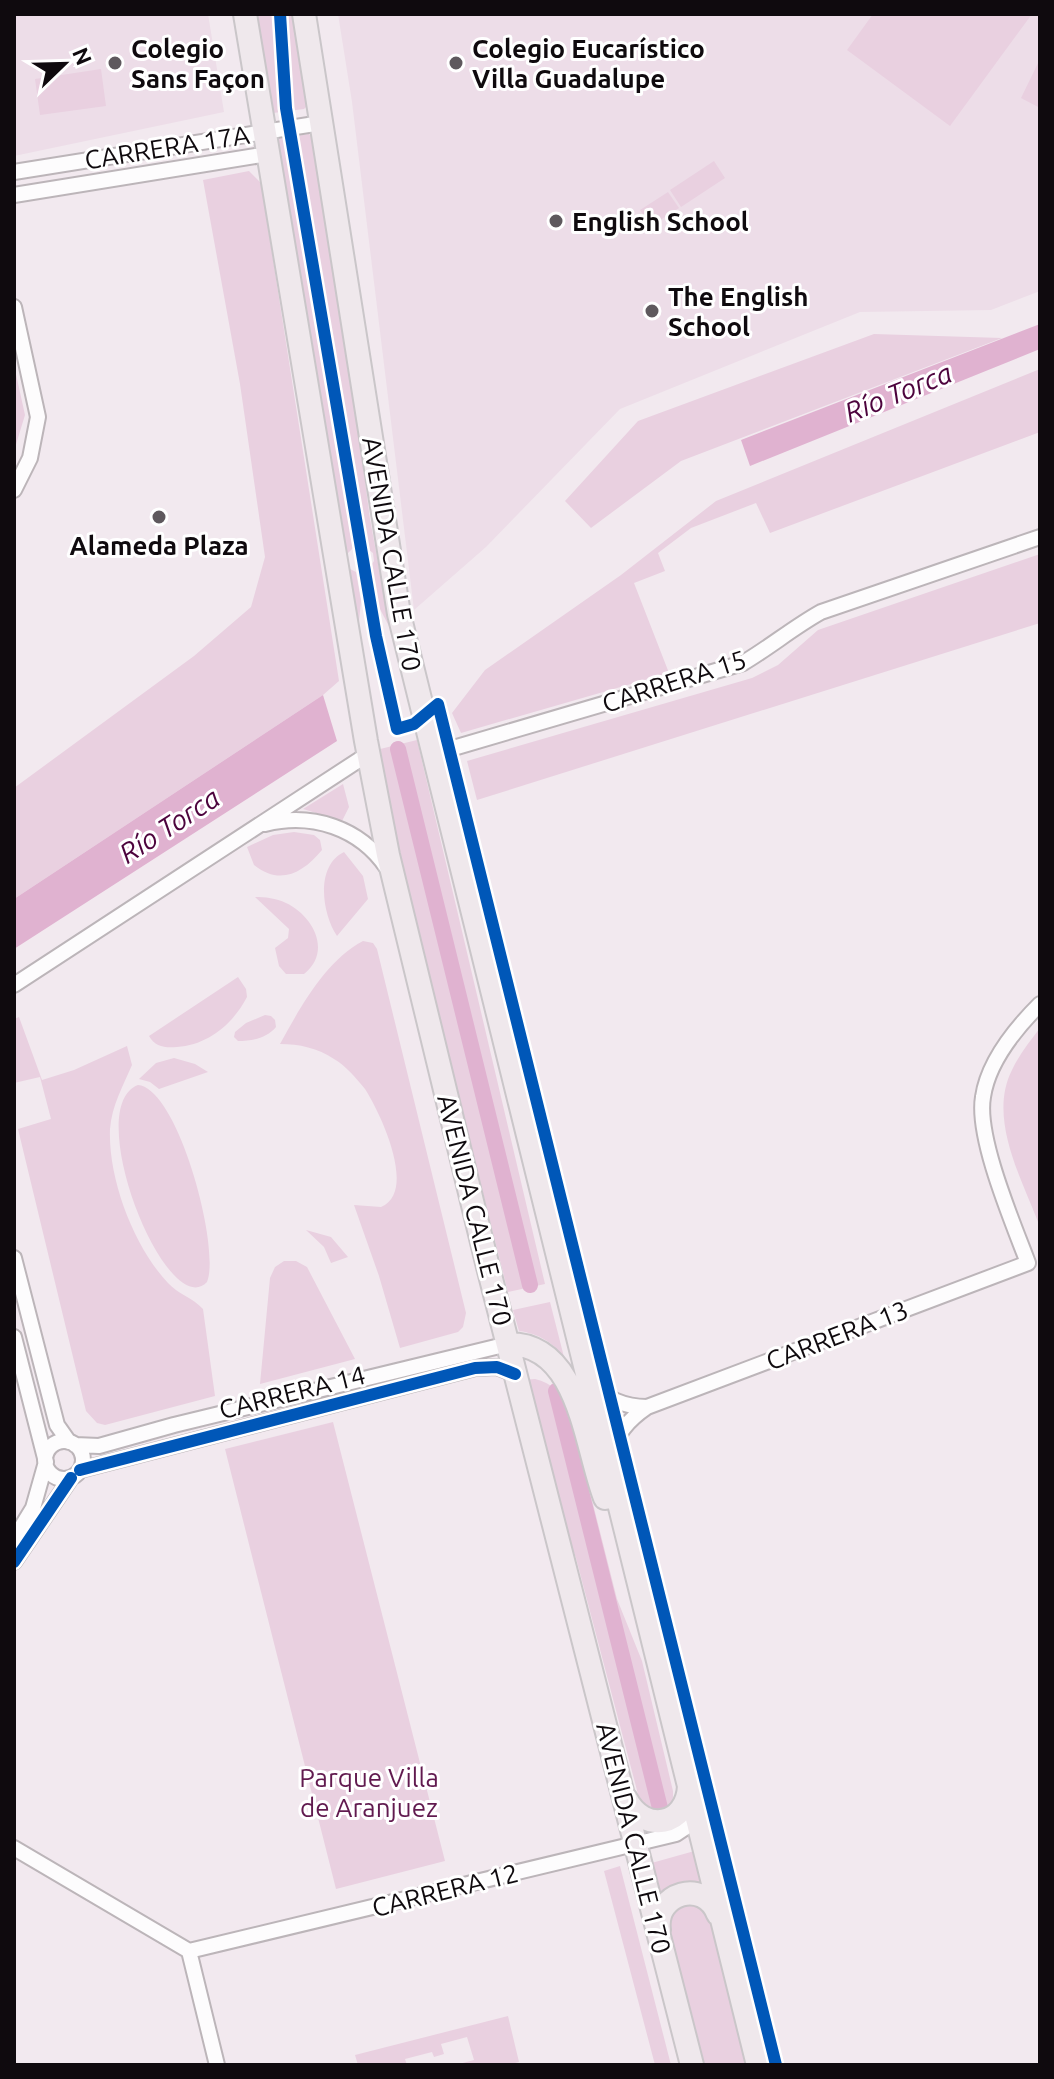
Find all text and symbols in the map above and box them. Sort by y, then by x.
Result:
north arrow [24,24,104,104]
place label: Colegio Sans Façon [131,34,265,94]
place label: Colegio Eucarístico Villa Guadalupe [472,34,705,93]
text: N [68,44,98,68]
marker: Colegio Sans Façon [106,54,124,72]
marker: Colegio Eucarístico Villa Guadalupe [447,54,465,72]
street label: CARRERA 17A [82,120,252,174]
place label: English School [572,207,749,236]
marker: English School [547,212,565,230]
place label: The English School [668,282,809,341]
marker: The English School [643,302,661,320]
water label: Río Torca [840,356,956,428]
street label: AVENIDA CALLE 170 [357,435,427,673]
marker: Alameda Plaza [150,508,168,526]
place label: Alameda Plaza [69,531,249,560]
street label: CARRERA 15 [598,644,750,718]
water label: Río Torca [113,781,225,869]
street label: AVENIDA CALLE 170 [432,1091,518,1329]
street label: CARRERA 13 [762,1295,912,1375]
street label: CARRERA 14 [216,1360,368,1424]
street label: AVENIDA CALLE 170 [591,1719,677,1957]
park label: Parque Villa de Aranjuez [299,1763,439,1822]
street label: CARRERA 12 [369,1858,521,1922]

